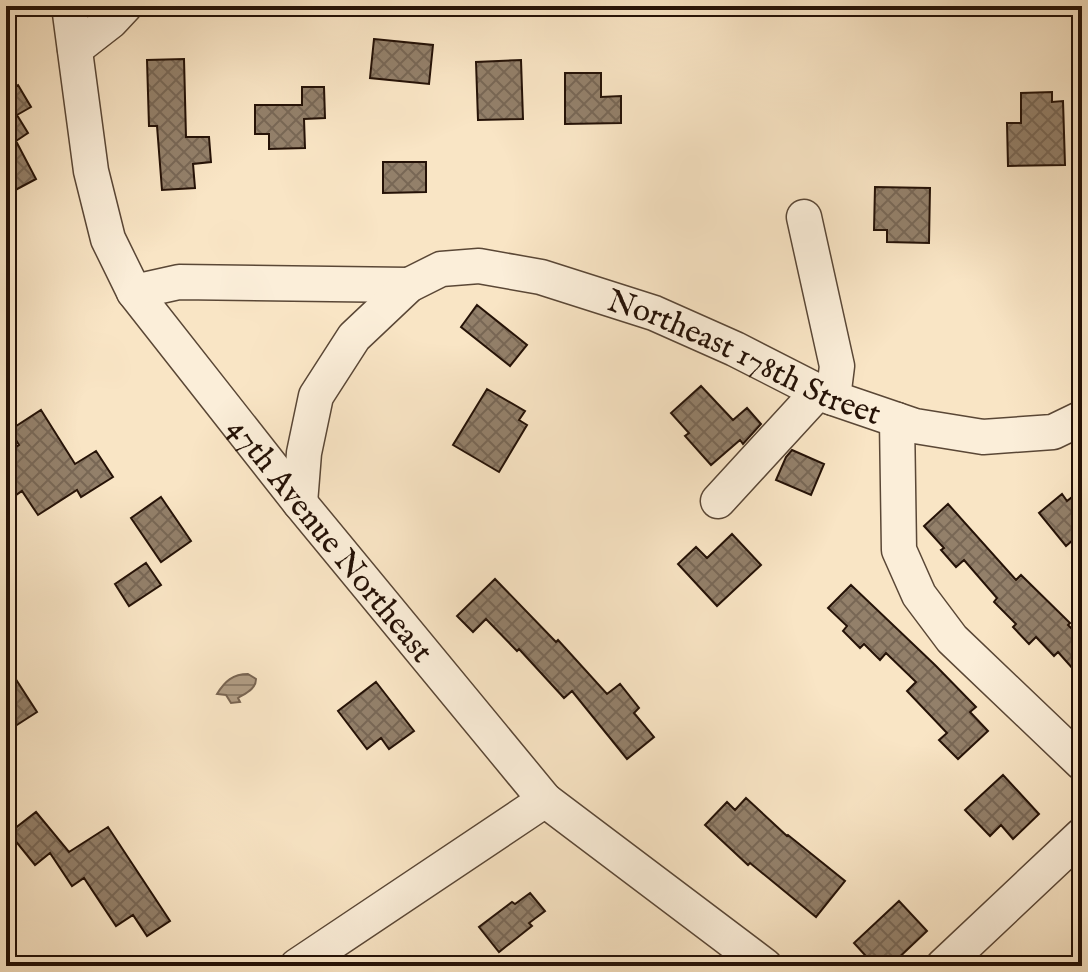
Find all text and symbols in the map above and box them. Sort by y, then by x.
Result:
street label: Northeast 178th Street [602,281,886,436]
street label: 47th Avenue Northeast [218,410,441,672]

